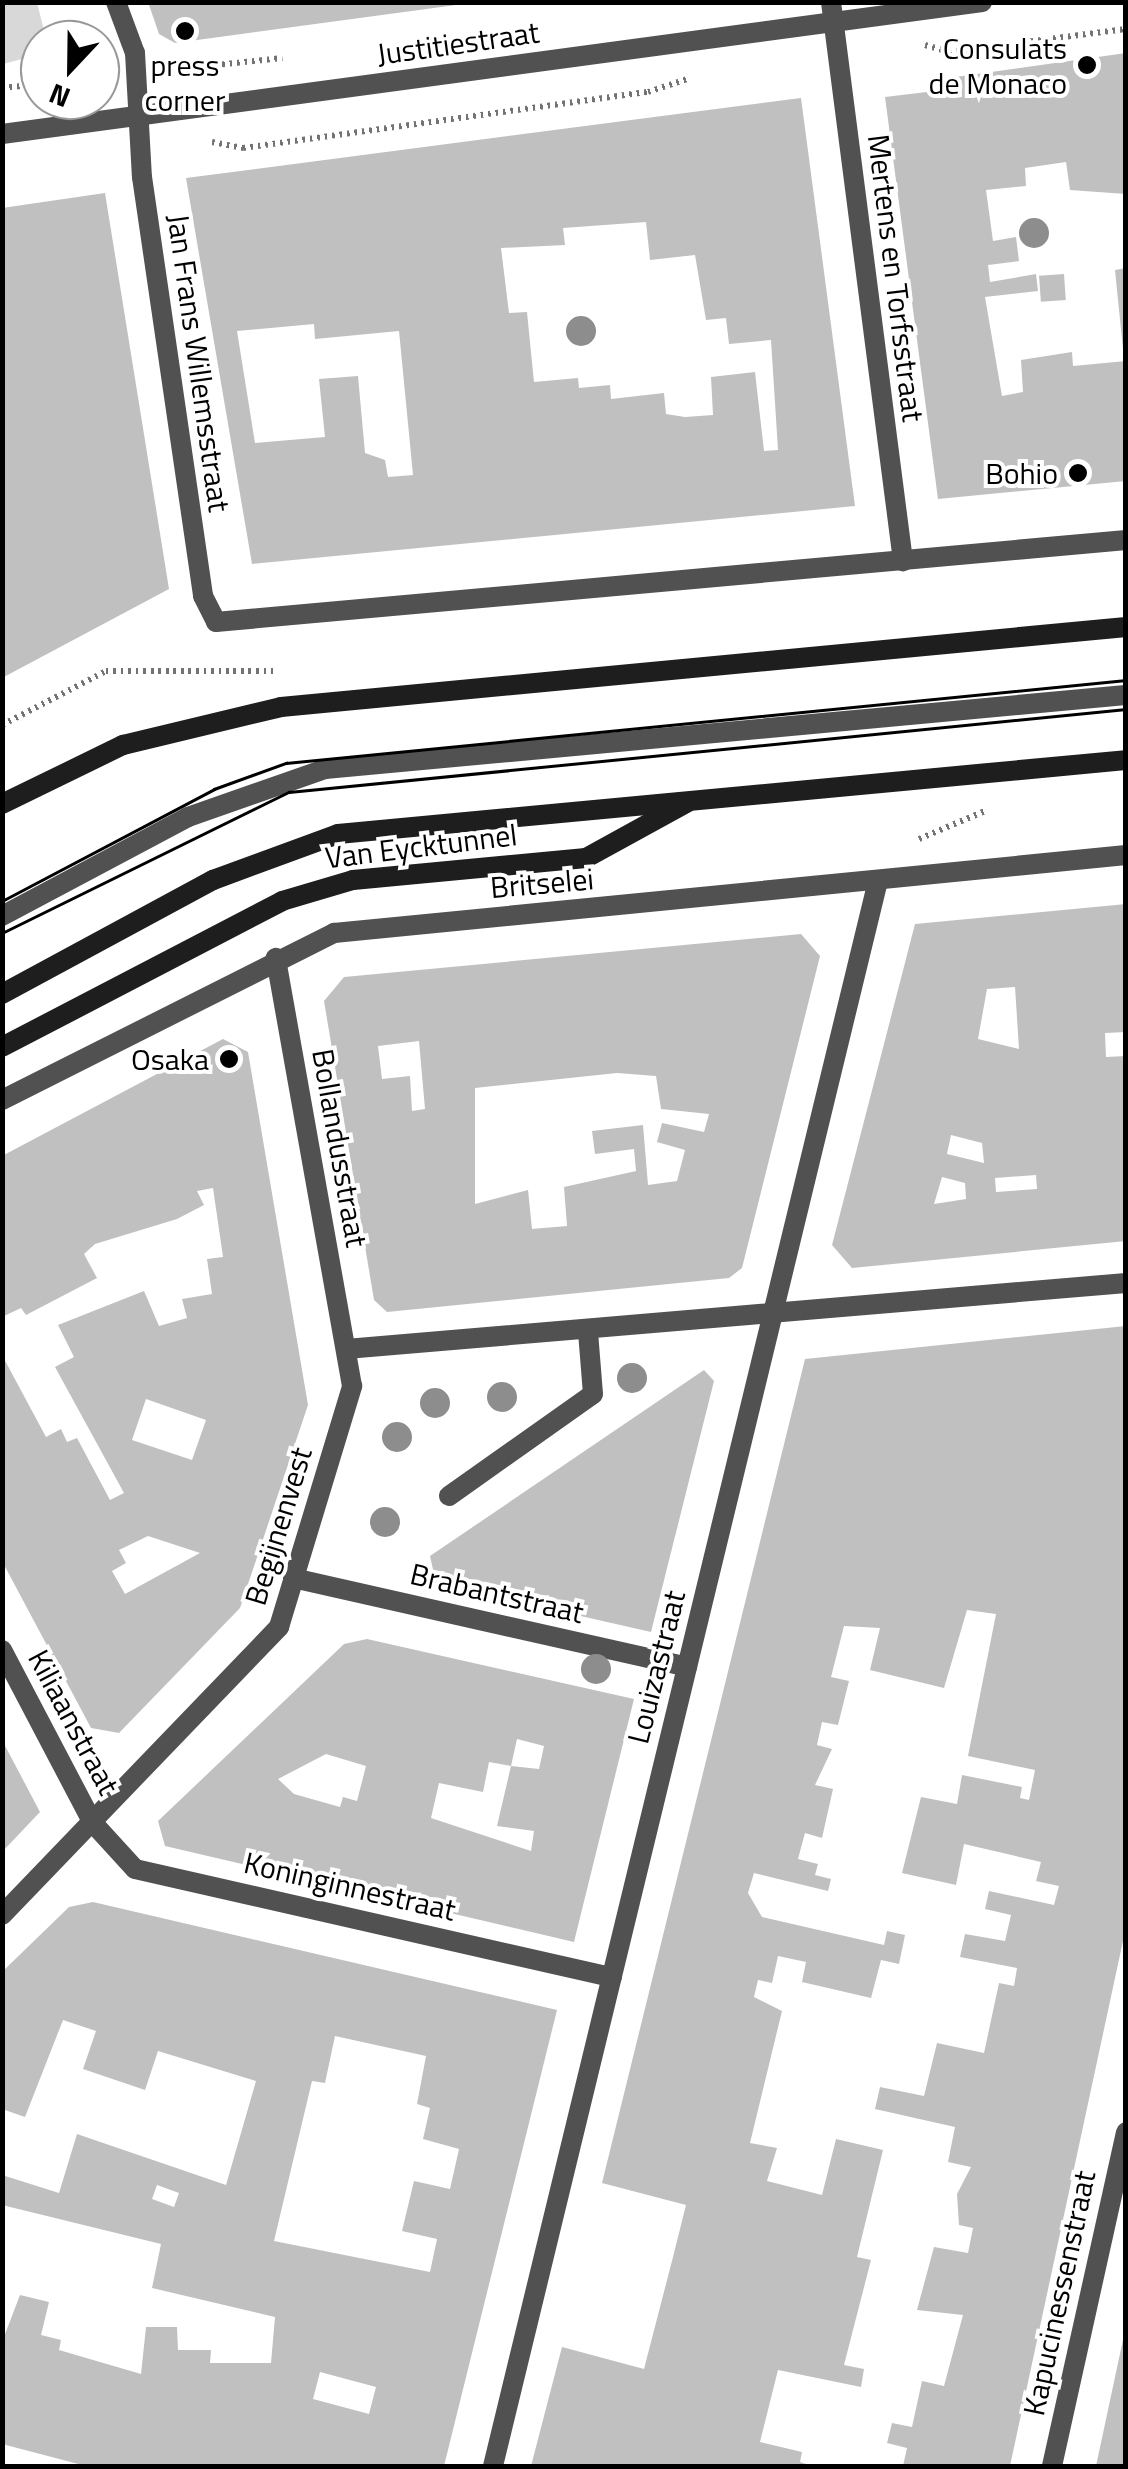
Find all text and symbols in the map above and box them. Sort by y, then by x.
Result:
street label: Justitiestraat [375,14,541,72]
north arrow [20,20,120,120]
marker: press corner [174,20,196,42]
place label: Consulats de Monaco [929,30,1067,100]
place label: press corner [145,47,225,118]
marker: Consulats de Monaco [1076,54,1098,76]
text: N [42,73,76,120]
street label: Mertens en Torfsstraat [861,132,931,424]
street label: Jan Frans Willemsstraat [160,212,238,514]
place label: Bohio [985,455,1058,491]
marker: Bohio [1067,462,1089,484]
street label: Van Eycktunnel [323,816,519,876]
street label: Britselei [489,861,595,905]
place label: Osaka [131,1041,209,1077]
street label: Bollandusstraat [305,1046,375,1250]
marker: Osaka [218,1048,240,1070]
street label: Begijnenvest [237,1443,319,1609]
street label: Brabantstraat [407,1556,587,1630]
street label: Louizastraat [620,1587,692,1747]
street label: Kiliaanstraat [21,1643,127,1801]
street label: Koninginnestraat [241,1844,459,1928]
street label: Kapucinessenstraat [1015,2167,1103,2419]

